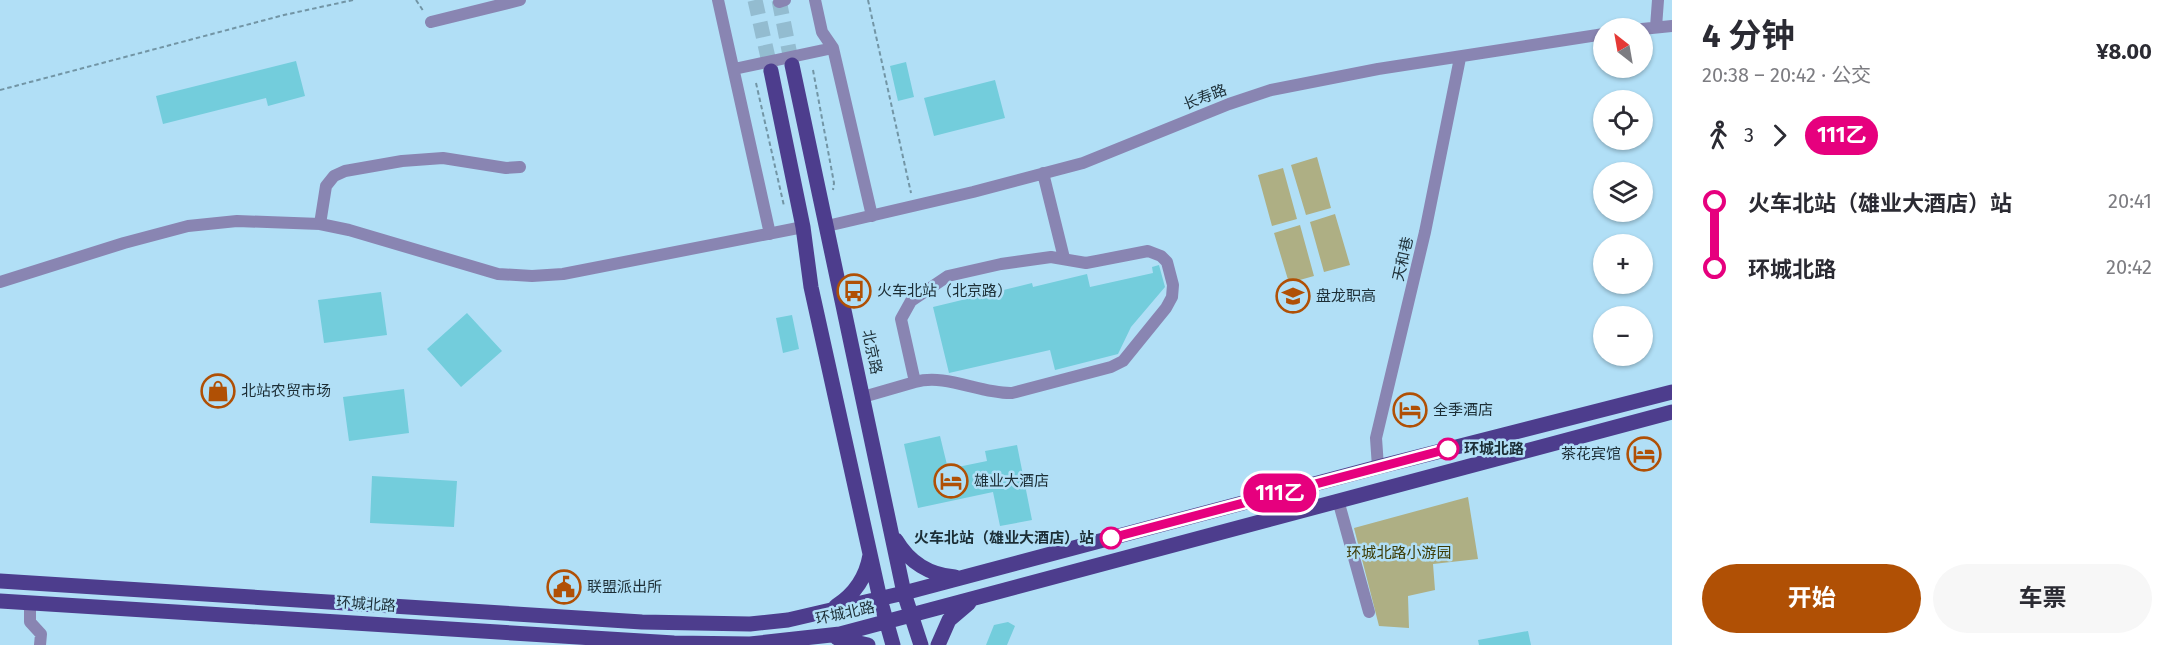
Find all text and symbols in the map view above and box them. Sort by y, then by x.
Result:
text: 4 分钟 [1702,16,1794,56]
north arrow [1593,18,1653,78]
map controls [1593,18,1653,366]
text: ¥8.00 [2096,38,2152,65]
text: 20:38 – 20:42 · 公交 [1702,63,1871,87]
street label: 长寿路 [1181,81,1229,113]
button: locate [1593,90,1653,150]
icon: walk [1702,119,1735,152]
icon: forward [1763,119,1796,152]
text: 111乙 [1817,122,1866,148]
text: 3 [1744,123,1754,147]
button: layers [1593,162,1653,222]
text: 20:41 [2108,189,2152,213]
text: 火车北站（雄业大酒店）站 [1748,190,2012,217]
button: + [1593,234,1653,294]
street label: 天和巷 [1389,235,1417,283]
text: 20:42 [2106,255,2152,279]
text: 环城北路 [1748,256,1836,283]
bus stop icon: 火车北站（北京路） [836,273,872,309]
school or university icon: 盘龙职高 [1275,278,1311,314]
place label: 火车北站（北京路） [877,282,1012,300]
place label: 盘龙职高 [1316,287,1376,305]
button: − [1593,306,1653,366]
street label: 北京路 [859,328,885,376]
shop icon: 北站农贸市场 [200,373,236,409]
place label: 北站农贸市场 [241,382,331,400]
hotel icon: 全季酒店 [1392,392,1428,428]
place label: 全季酒店 [1433,401,1493,419]
hotel icon: 茶花宾馆 [1626,436,1662,472]
marker: 环城北路 [1437,438,1459,460]
place label: 环城北路 [1464,440,1524,458]
place label: 茶花宾馆 [1561,445,1621,463]
hotel icon: 雄业大酒店 [933,463,969,499]
place label: 雄业大酒店 [974,472,1049,490]
line badge: 111乙 [1238,474,1322,512]
text: 111乙 [1255,480,1305,506]
marker: 火车北站（雄业大酒店）站 [1100,527,1122,549]
place label: 火车北站（雄业大酒店）站 [914,529,1094,547]
park label: 环城北路小游园 [1346,544,1452,562]
button: 开始 [1702,564,1921,633]
button: 车票 [1933,564,2152,633]
public building icon: 联盟派出所 [546,569,582,605]
place label: 联盟派出所 [587,578,662,596]
street label: 环城北路 [335,593,397,615]
street label: 环城北路 [814,598,876,628]

